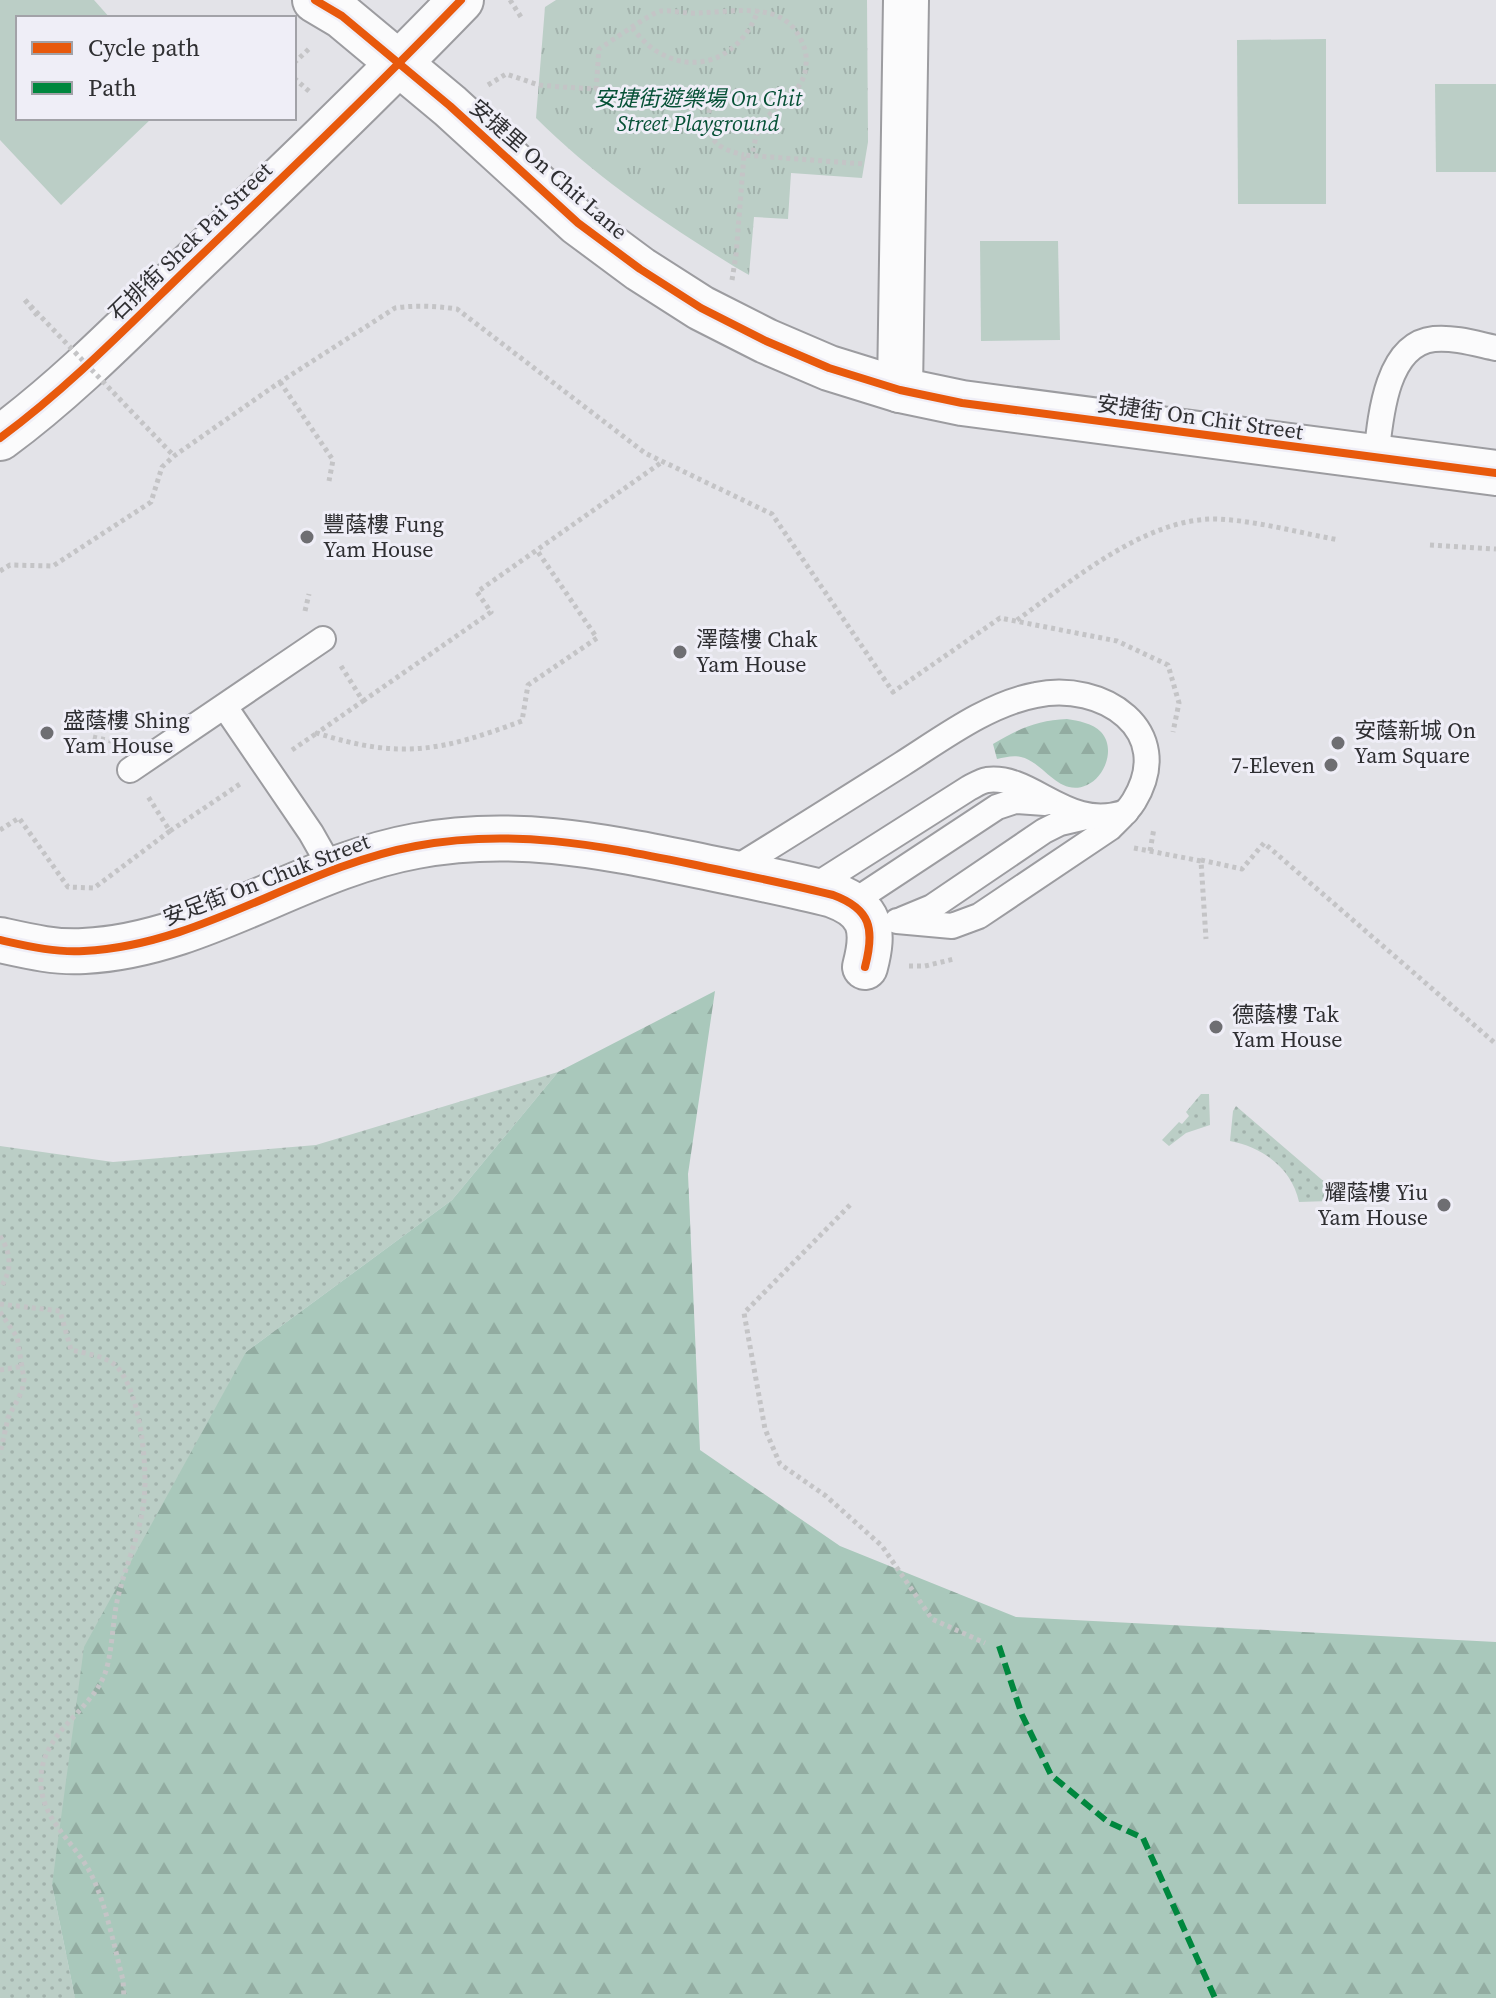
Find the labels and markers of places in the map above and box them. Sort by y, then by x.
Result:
place label: 豐蔭樓 Fung Yam House [323,509,444,564]
marker: 豐蔭樓 Fung Yam House [298,528,316,546]
place label: 澤蔭樓 Chak Yam House [696,624,818,679]
marker: 澤蔭樓 Chak Yam House [671,643,689,661]
place label: 盛蔭樓 Shing Yam House [63,705,190,760]
place label: 安蔭新城 On Yam Square [1354,715,1476,770]
marker: 盛蔭樓 Shing Yam House [38,724,56,742]
marker: 安蔭新城 On Yam Square [1329,734,1347,752]
place label: 7-Eleven [1231,750,1315,780]
marker: 7-Eleven [1322,756,1340,774]
place label: 德蔭樓 Tak Yam House [1232,999,1343,1054]
marker: 德蔭樓 Tak Yam House [1207,1018,1225,1036]
place label: 耀蔭樓 Yiu Yam House [1317,1177,1428,1232]
marker: 耀蔭樓 Yiu Yam House [1435,1196,1453,1214]

